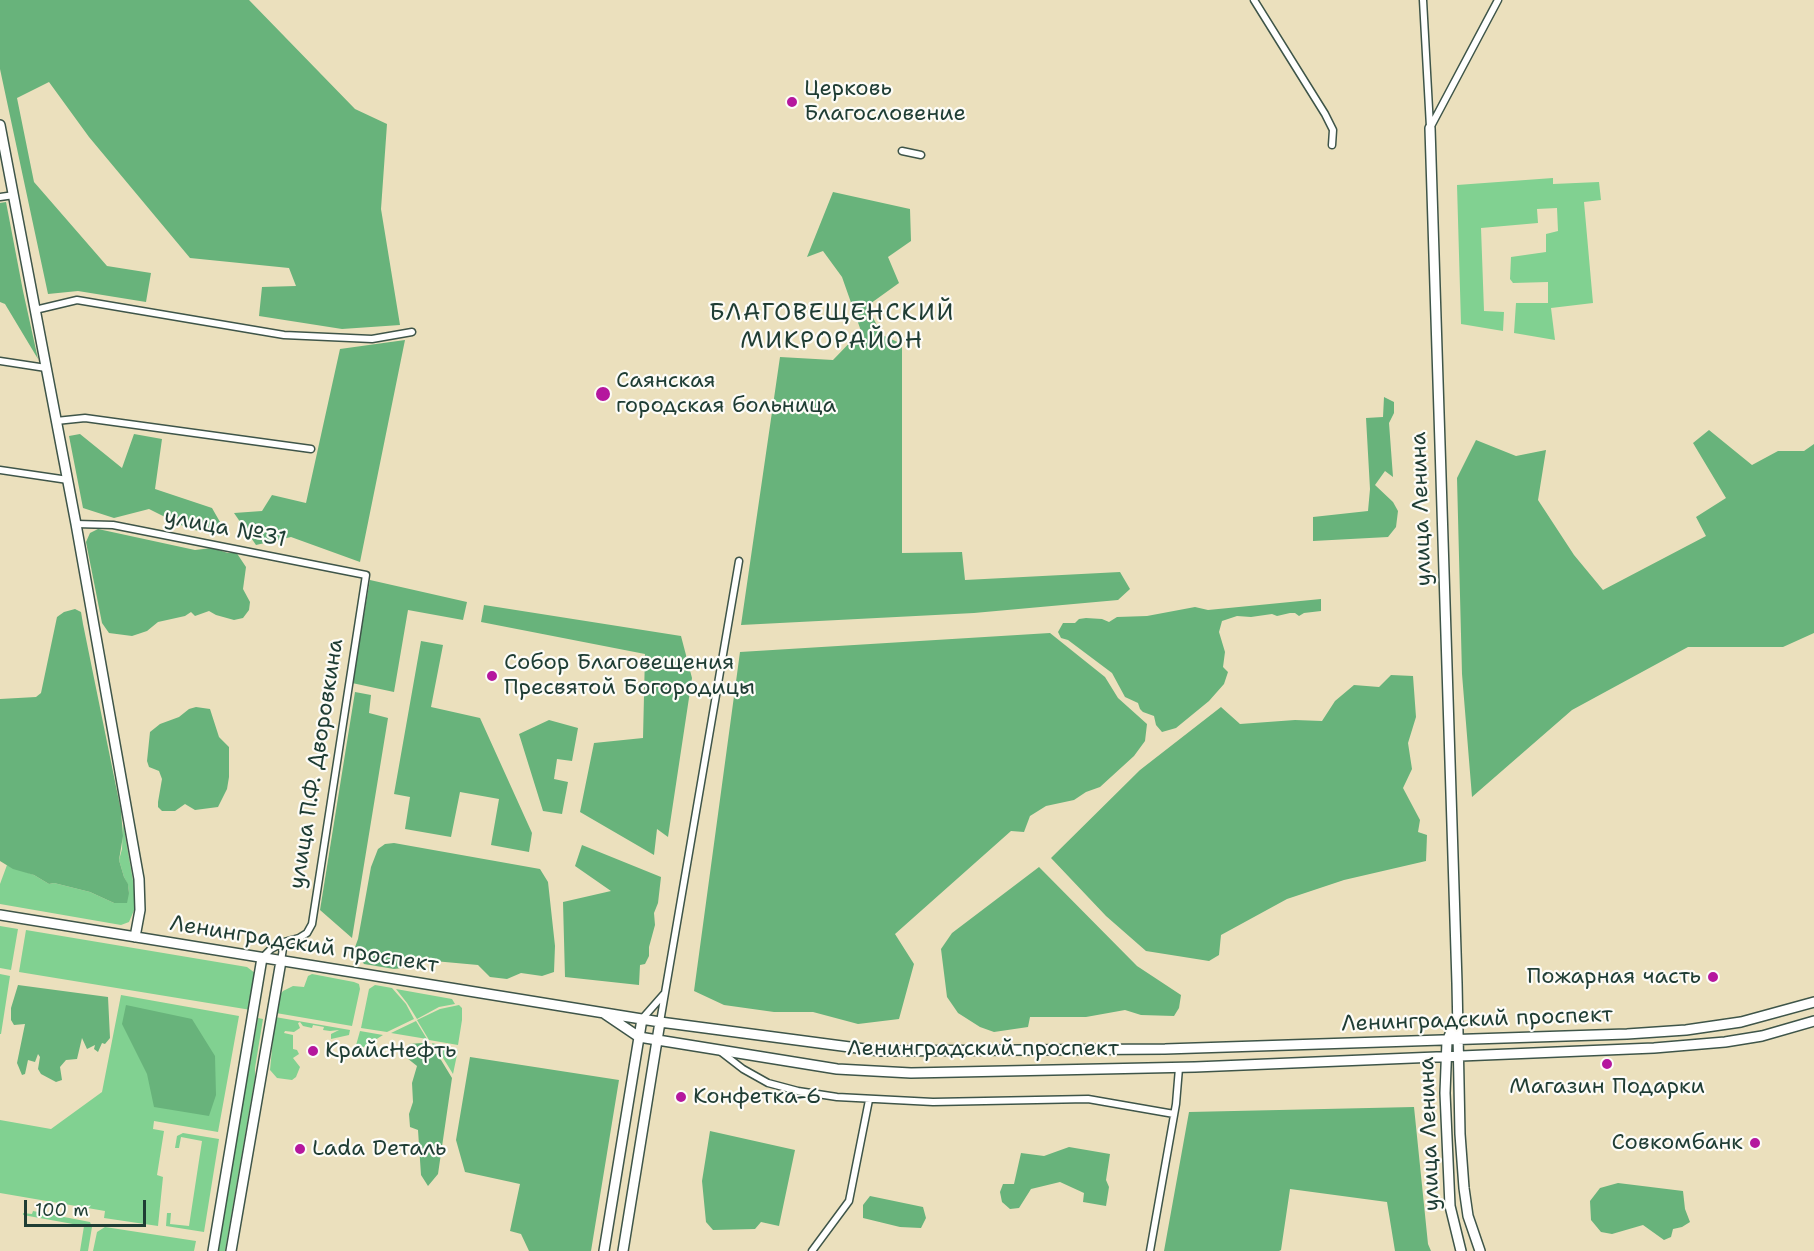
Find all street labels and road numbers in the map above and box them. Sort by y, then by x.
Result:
street label: улица Ленина [1406,431,1438,587]
street label: улица №31 [162,504,288,554]
street label: улица П.Ф. Дворовкина [284,637,350,891]
street label: Ленинградский проспект [168,911,440,979]
street label: Ленинградский проспект [1341,1002,1613,1038]
street label: Ленинградский проспект [847,1036,1119,1062]
street label: улица Ленина [1414,1056,1446,1212]

